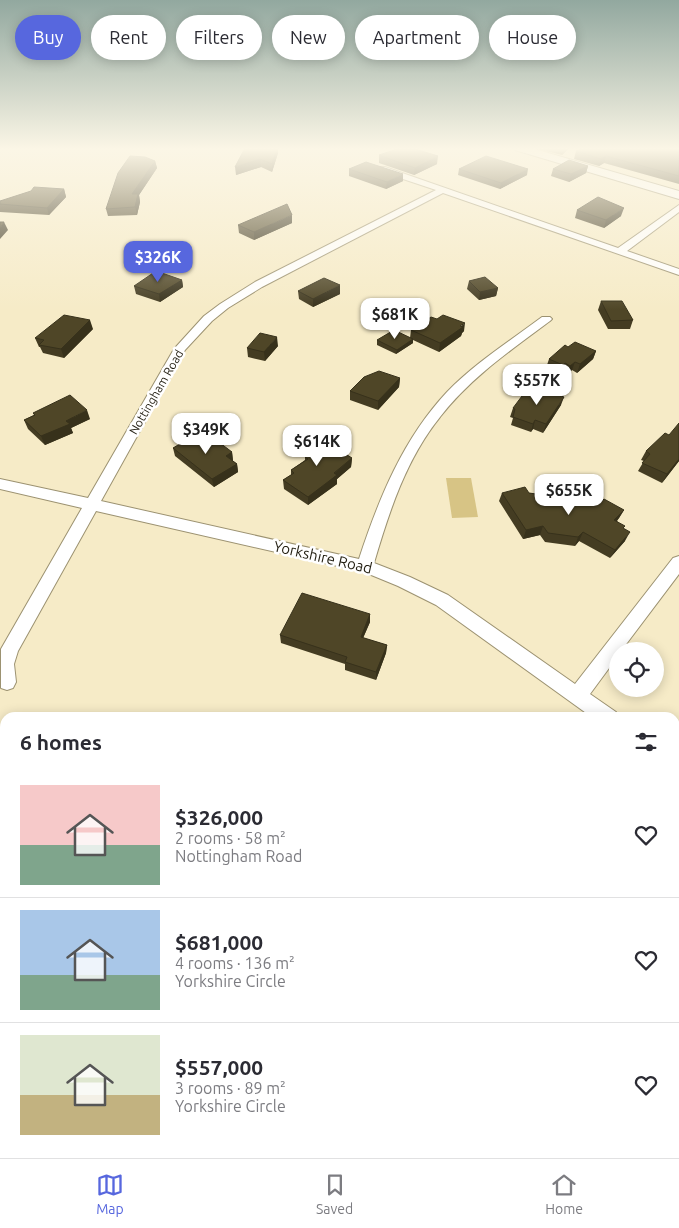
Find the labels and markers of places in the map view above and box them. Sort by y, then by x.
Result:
pin: $326K [123,240,193,283]
pin: $681K [360,298,430,340]
pin: $557K [502,364,572,406]
pin: $349K [171,412,241,455]
pin: $614K [282,424,352,467]
pin: $655K [534,474,604,516]

